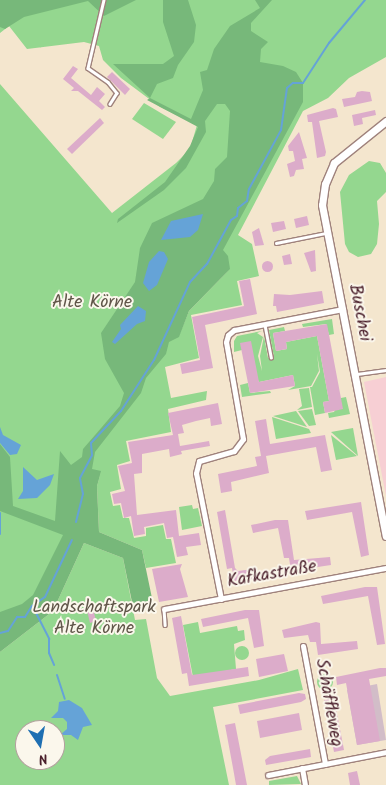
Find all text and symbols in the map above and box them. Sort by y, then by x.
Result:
street label: Buschei [343,283,375,343]
park label: Alte Körne [52,292,132,314]
street label: Kafkastraße [226,557,318,593]
park label: Landschaftspark Alte Körne [32,598,156,640]
street label: Schäffleweg [310,657,346,749]
north arrow [15,720,65,770]
text: N [36,747,50,770]

